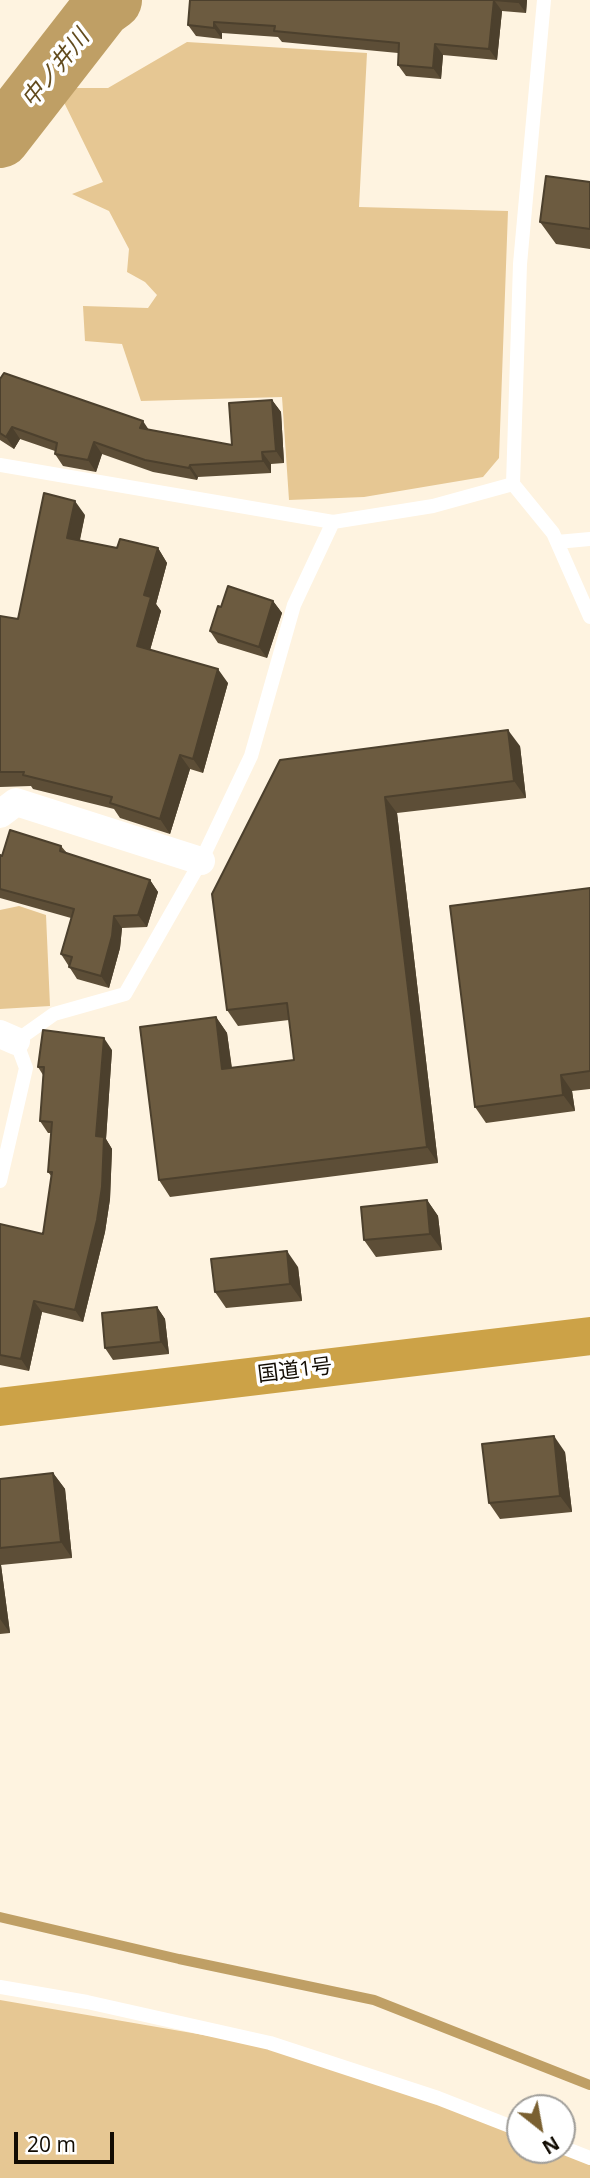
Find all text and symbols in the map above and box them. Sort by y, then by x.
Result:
water label: 中ノ井川 [16,25,96,113]
street label: 国道1号 [256,1354,334,1388]
north arrow [506,2094,576,2164]
scale bar [18,2118,117,2162]
text: 20 m [27,2130,76,2158]
text: N [537,2130,564,2160]

